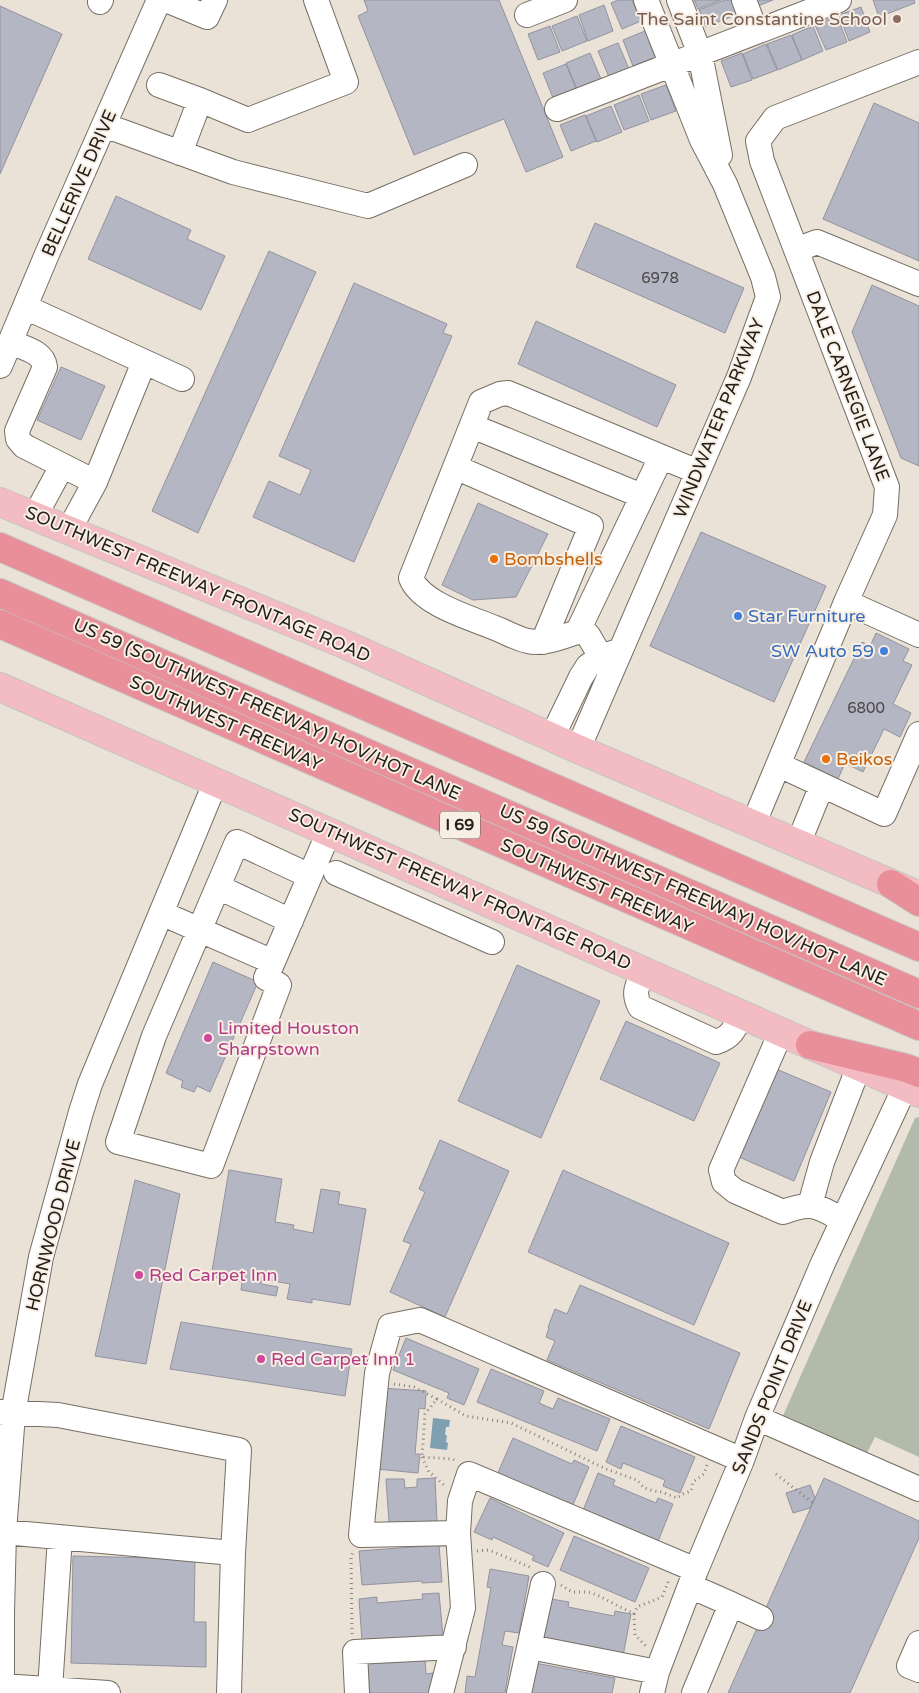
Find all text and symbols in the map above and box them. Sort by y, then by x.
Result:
place label: The Saint Constantine School [637,8,887,30]
marker: The Saint Constantine School [891,13,903,25]
street label: BELLERIVE DRIVE [37,106,121,260]
house number: 6978 [641,269,679,287]
street label: DALE CARNEGIE LANE [802,288,894,484]
street label: WINDWATER PARKWAY [669,314,769,521]
street label: SOUTHWEST FREEWAY FRONTAGE ROAD [22,501,374,667]
place label: Bombshells [504,548,603,570]
marker: Bombshells [488,553,500,565]
place label: Star Furniture [748,605,866,627]
marker: Star Furniture [732,610,744,622]
street label: US 59 (SOUTHWEST FREEWAY) HOV/HOT LANE [70,613,464,805]
place label: SW Auto 59 [771,640,874,662]
marker: SW Auto 59 [878,645,890,657]
street label: SOUTHWEST FREEWAY [126,671,326,775]
house number: 6800 [847,699,885,717]
place label: Beikos [836,748,892,770]
marker: Beikos [820,753,832,765]
street label: US 59 (SOUTHWEST FREEWAY) HOV/HOT LANE [496,799,890,991]
street label: SOUTHWEST FREEWAY FRONTAGE ROAD [285,803,635,975]
road number: I 69 [440,812,480,838]
street label: SOUTHWEST FREEWAY [497,834,697,939]
place label: Limited Houston Sharpstown [218,1017,359,1060]
marker: Limited Houston Sharpstown [202,1032,214,1044]
street label: HORNWOOD DRIVE [21,1137,85,1313]
place label: Red Carpet Inn [149,1264,278,1286]
marker: Red Carpet Inn [133,1269,145,1281]
street label: SANDS POINT DRIVE [727,1297,817,1477]
place label: Red Carpet Inn 1 [271,1348,416,1370]
marker: Red Carpet Inn 1 [255,1353,267,1365]

